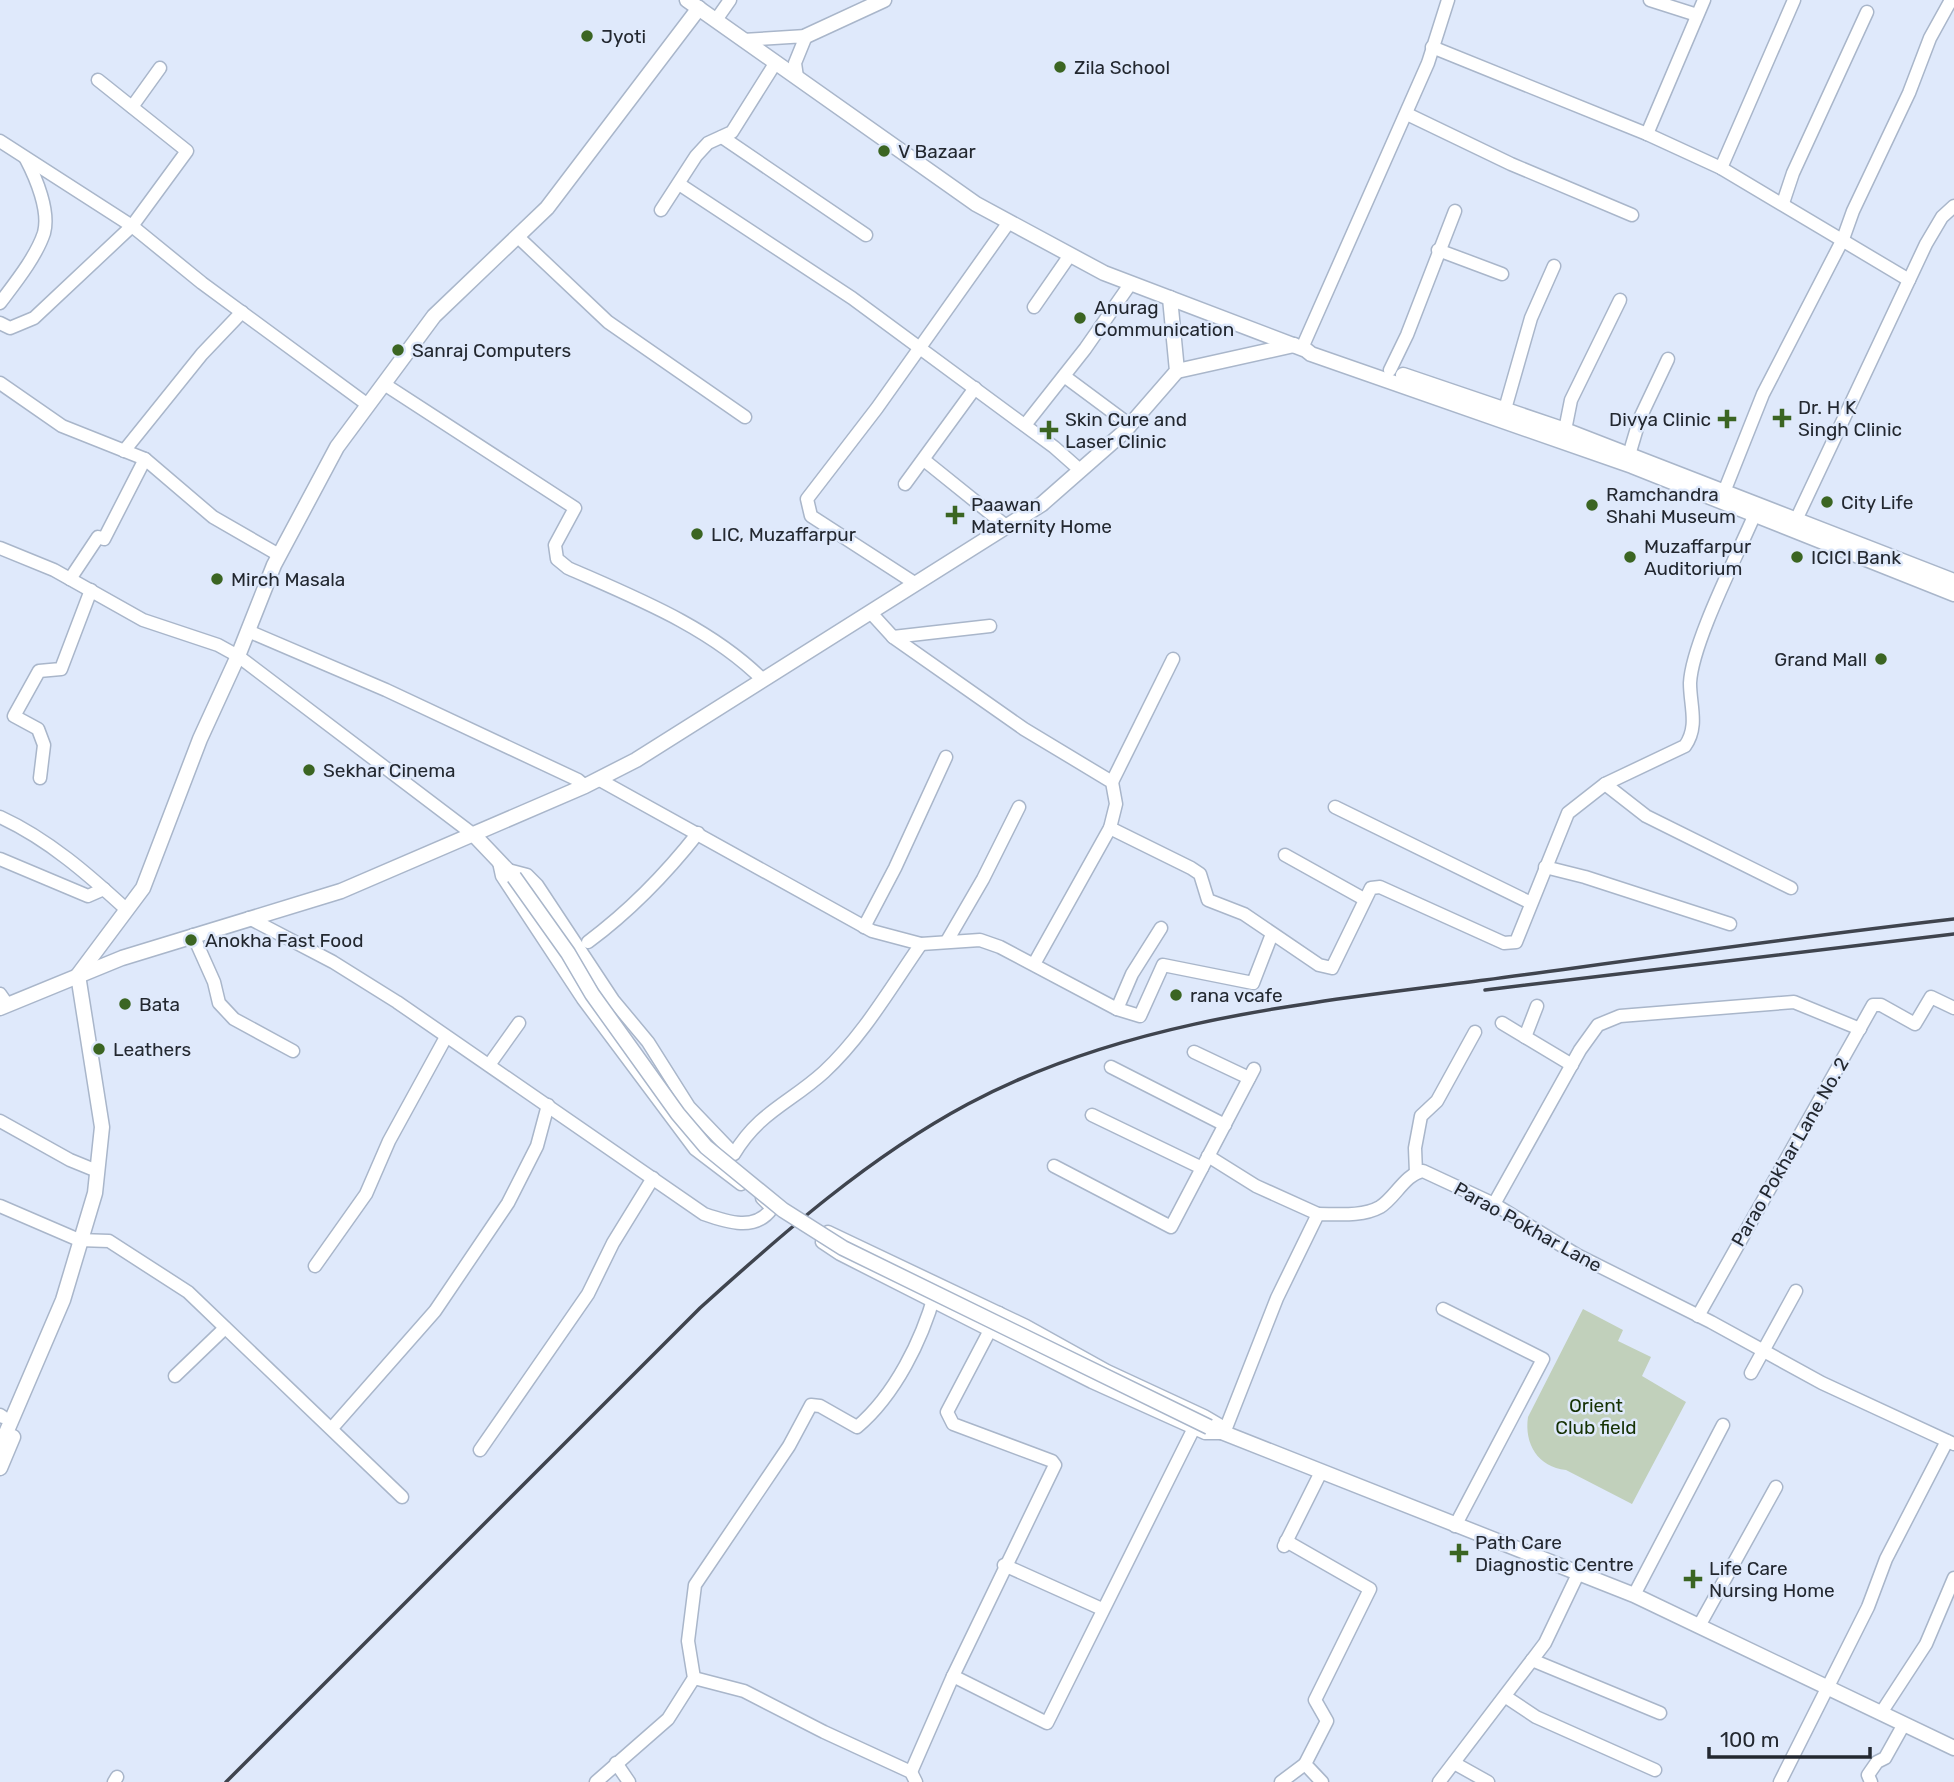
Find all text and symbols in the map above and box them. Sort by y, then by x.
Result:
place label: Jyoti [601,25,646,48]
marker: Jyoti [579,28,595,44]
place label: Zila School [1074,56,1170,79]
marker: Zila School [1052,59,1068,75]
place label: V Bazaar [898,140,976,163]
marker: V Bazaar [876,143,892,159]
place label: Anurag Communication [1094,296,1234,341]
marker: Anurag Communication [1072,310,1088,326]
place label: Sanraj Computers [412,339,571,362]
marker: Sanraj Computers [390,342,406,358]
place label: Dr. H K Singh Clinic [1798,396,1902,441]
place label: Skin Cure and Laser Clinic [1065,408,1187,453]
place label: Divya Clinic [1609,408,1711,431]
marker: Dr. H K Singh Clinic [1772,408,1792,428]
marker: Divya Clinic [1717,409,1737,429]
marker: Skin Cure and Laser Clinic [1039,420,1059,440]
place label: Ramchandra Shahi Museum [1606,483,1736,528]
place label: City Life [1841,491,1913,514]
place label: Paawan Maternity Home [971,493,1112,538]
marker: City Life [1819,494,1835,510]
marker: Ramchandra Shahi Museum [1584,497,1600,513]
marker: Paawan Maternity Home [945,505,965,525]
place label: LIC, Muzaffarpur [711,523,857,546]
marker: LIC, Muzaffarpur [689,526,705,542]
place label: Muzaffarpur Auditorium [1644,535,1752,580]
place label: ICICI Bank [1811,546,1901,569]
marker: Muzaffarpur Auditorium [1622,549,1638,565]
marker: ICICI Bank [1789,549,1805,565]
place label: Mirch Masala [231,568,345,591]
marker: Mirch Masala [209,571,225,587]
place label: Grand Mall [1774,648,1867,671]
marker: Grand Mall [1873,651,1889,667]
place label: Sekhar Cinema [323,759,456,782]
marker: Sekhar Cinema [301,762,317,778]
place label: Anokha Fast Food [205,929,363,952]
marker: Anokha Fast Food [183,932,199,948]
place label: rana vcafe [1190,984,1283,1007]
marker: rana vcafe [1168,987,1184,1003]
place label: Bata [139,993,180,1016]
marker: Bata [117,996,133,1012]
place label: Leathers [113,1038,191,1061]
marker: Leathers [91,1041,107,1057]
street label: Parao Pokhar Lane No. 2 [1726,1053,1854,1251]
street label: Parao Pokhar Lane [1450,1177,1606,1277]
park label: Orient Club field [1555,1394,1637,1439]
place label: Path Care Diagnostic Centre [1475,1531,1634,1576]
marker: Path Care Diagnostic Centre [1449,1543,1469,1563]
place label: Life Care Nursing Home [1709,1557,1835,1602]
marker: Life Care Nursing Home [1683,1569,1703,1589]
scale bar [1709,1716,1870,1760]
text: 100 m [1720,1727,1779,1752]

